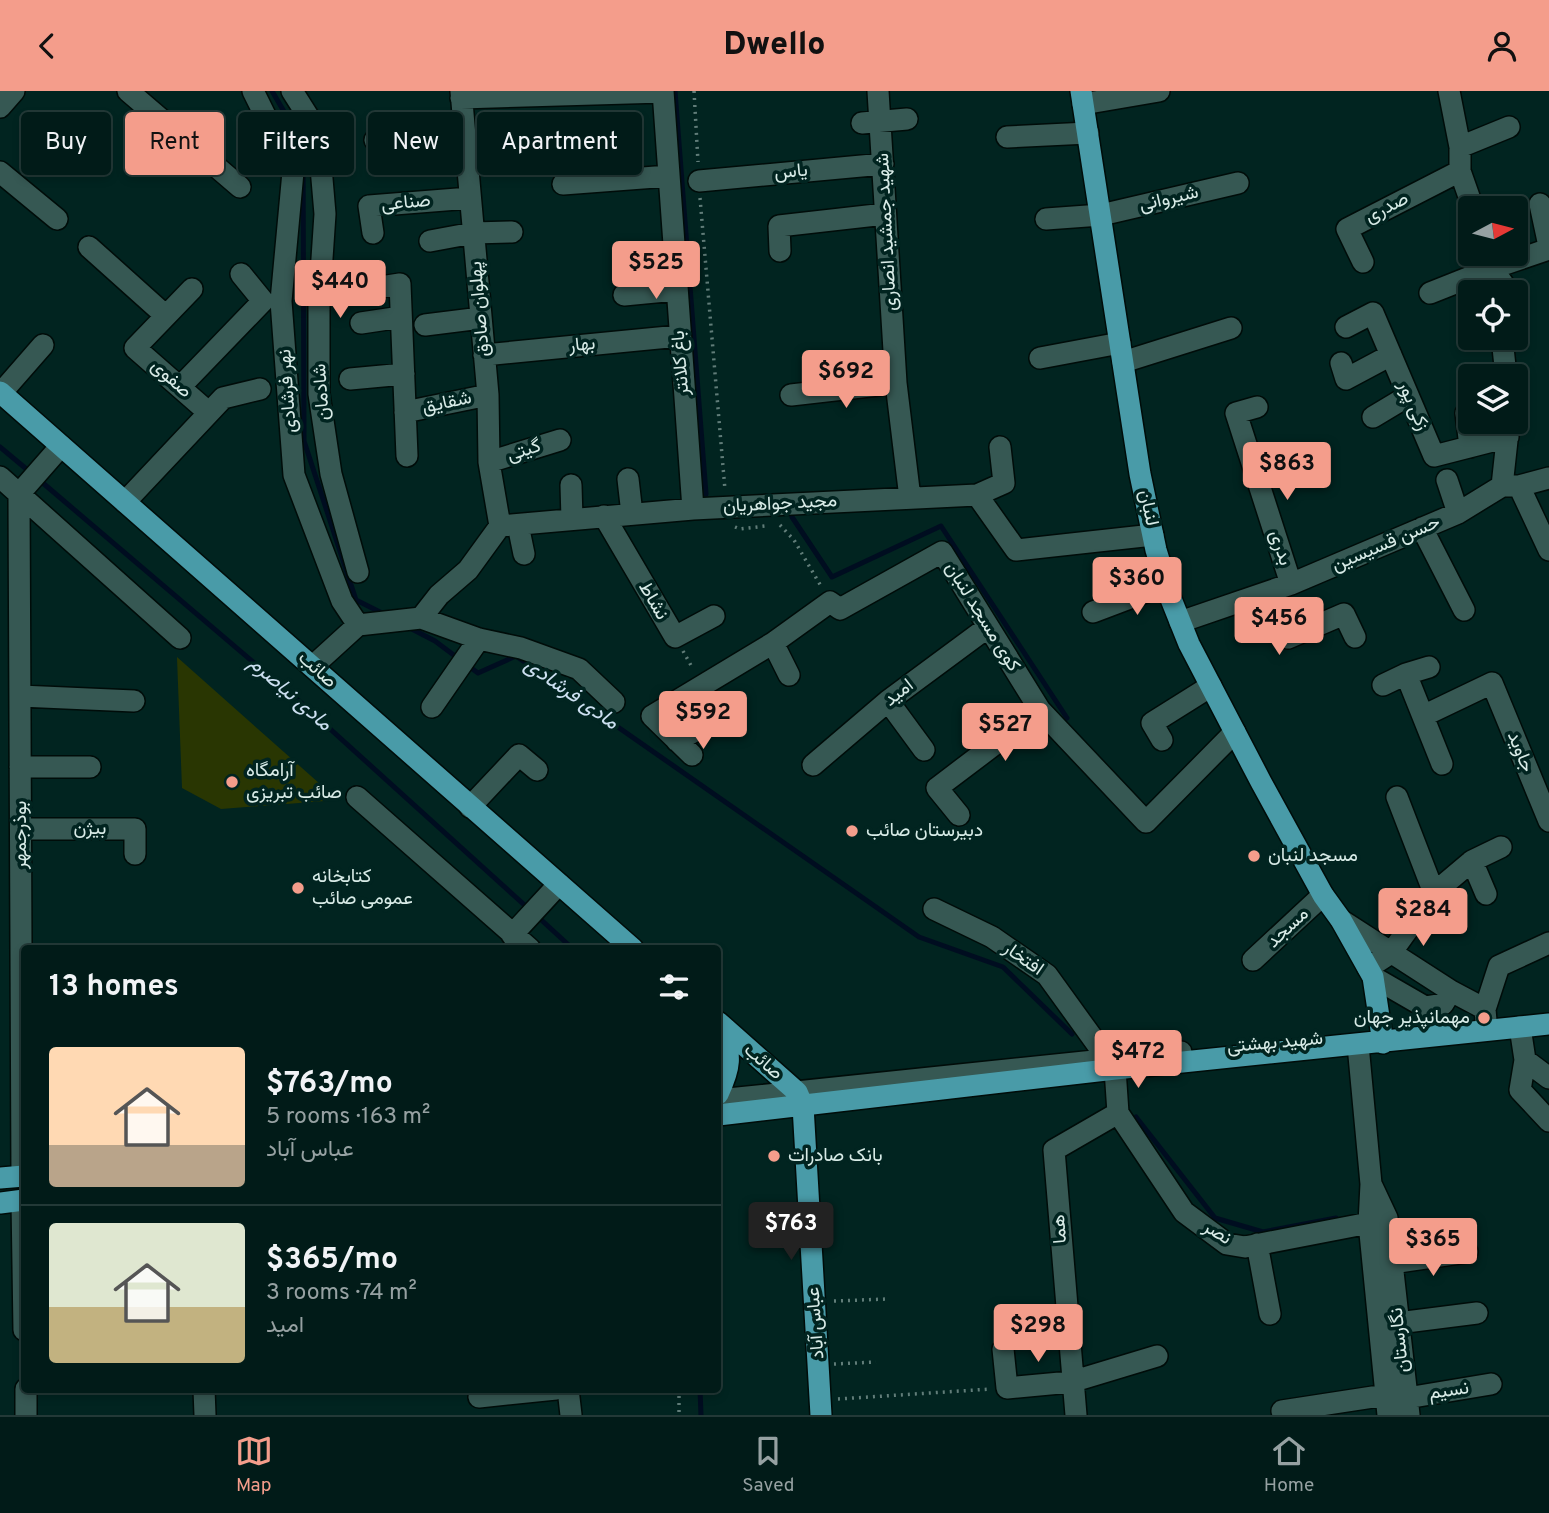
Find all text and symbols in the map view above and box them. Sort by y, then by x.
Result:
text: Dwello [723,26,826,66]
icon: back [28,27,66,65]
icon: person [1483,27,1521,65]
chip: Buy [21,112,111,175]
chip: Rent [125,112,224,175]
chip: Filters [238,112,354,175]
chip: New [368,112,463,175]
chip: Apartment [477,112,642,175]
street label: شهید جمشید انصاری [871,152,903,312]
street label: یاس [773,159,809,185]
street label: شیروانی [1137,181,1201,217]
street label: صدری [1361,187,1413,229]
street label: صناعی [380,189,432,217]
north arrow [1458,196,1528,266]
map controls [1458,196,1528,434]
pin: $525 [615,241,697,301]
text: $525 [628,249,684,278]
street label: پهلوان صادق [464,260,496,358]
pin: $440 [299,261,381,320]
text: $440 [311,268,369,297]
button: locate [1458,280,1528,350]
street label: باغ کلانتر [667,330,695,397]
street label: بهار [567,332,596,358]
street label: نهر فرشادی [273,348,303,434]
pin: $692 [805,351,887,410]
street label: صفوی [145,354,197,404]
text: $692 [818,358,874,387]
street label: شادمان [308,363,336,421]
button: layers [1458,364,1528,434]
street label: زکی پور [1391,377,1434,435]
street label: شقایق [420,386,474,420]
street label: گیتی [504,434,544,468]
pin: $863 [1246,443,1328,502]
text: $863 [1259,450,1315,479]
street label: لنبان [1132,488,1164,528]
street label: مجید جواهریان [722,489,838,519]
street label: حسن قسیسین [1328,510,1444,578]
street label: بدری [1263,527,1297,569]
pin: $360 [1096,557,1178,617]
street label: کوی مسجد لنبان [939,558,1025,676]
text: $360 [1109,565,1165,594]
street label: نشاط [632,577,674,625]
pin: $456 [1238,597,1320,657]
text: $456 [1251,605,1307,634]
street label: صائب [292,646,342,694]
water label: مادی نیاصرم [242,650,338,738]
water label: مادی فرشادی [518,652,624,737]
street label: امید [879,674,919,712]
pin: $592 [662,691,744,751]
text: $592 [675,699,731,728]
pin: $527 [964,703,1046,763]
text: $527 [978,711,1032,740]
street label: جاوید [1501,728,1539,776]
place label: آرامگاه صائب تبریزی [246,759,342,805]
marker: آرامگاه صائب تبریزی [224,774,240,790]
street label: بوذرجمهر [9,801,33,870]
street label: بیژن [74,817,106,841]
place label: دبیرستان صائب [866,819,983,843]
marker: دبیرستان صائب [844,823,860,839]
place label: مسجد لنبان [1268,844,1358,868]
marker: مسجد لنبان [1246,848,1262,864]
place label: کتابخانه عمومی صائب [312,865,413,911]
marker: کتابخانه عمومی صائب [290,880,306,896]
pin: $284 [1382,889,1464,948]
text: $284 [1394,896,1452,925]
street label: مسجد [1262,902,1314,954]
street label: افتخار [997,936,1048,982]
icon: filters [655,968,693,1006]
text: 13 homes [49,969,179,1006]
place label: مهمانپذیر جهان [1354,1006,1470,1030]
marker: مهمانپذیر جهان [1476,1010,1492,1026]
street label: شهید بهشتی [1226,1027,1324,1059]
pin: $472 [1097,1031,1179,1090]
street label: صائب [738,1038,788,1086]
text: $472 [1111,1038,1165,1067]
text: $763/mo [266,1066,393,1103]
icon: home [105,1075,189,1159]
text: 5 rooms · 163 m² [266,1103,430,1132]
text: عباس آباد [266,1136,354,1165]
place label: بانک صادرات [788,1144,883,1168]
marker: بانک صادرات [766,1148,782,1164]
pin: $763 [750,1203,832,1262]
text: $763 [764,1210,818,1239]
street label: هما [1047,1214,1073,1244]
street label: نصر [1197,1215,1236,1251]
pin: $365 [1392,1219,1474,1278]
text: $365 [1405,1226,1461,1255]
text: $365/mo [266,1242,398,1279]
icon: home [105,1251,189,1335]
text: 3 rooms · 74 m² [266,1279,417,1308]
street label: عباس آباد [802,1286,830,1360]
pin: $298 [997,1305,1079,1364]
street label: نگارستان [1385,1306,1415,1374]
text: امید [266,1312,304,1341]
text: $298 [1010,1312,1066,1341]
street label: نسیم [1427,1376,1471,1406]
tab: Map [235,1432,273,1498]
tab: Saved [742,1432,794,1498]
tab: Home [1264,1432,1314,1498]

